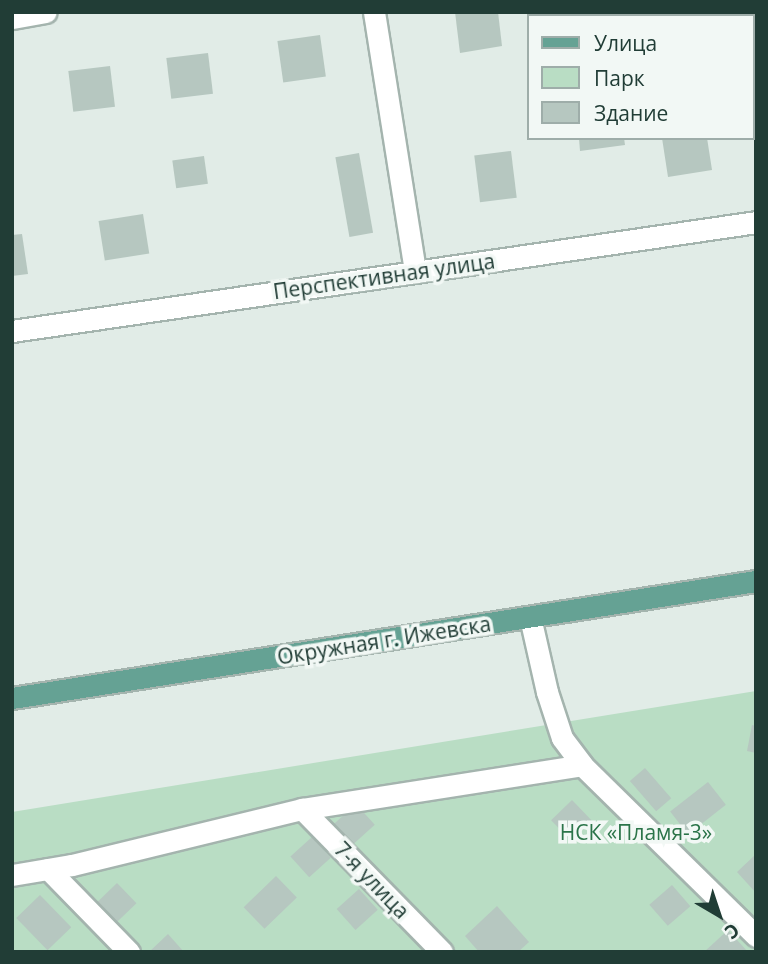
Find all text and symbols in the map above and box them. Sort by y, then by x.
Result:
legend [526,14,754,140]
text: Улица [594,29,657,57]
text: Парк [594,64,645,92]
text: Здание [594,99,668,127]
street label: Перспективная улица [271,248,497,304]
street label: Окружная г. Ижевска [275,611,493,669]
park label: НСК «Пламя-3» [560,819,712,845]
street label: 7-я улица [329,837,415,923]
north arrow [684,880,754,950]
text: С [719,917,745,945]

